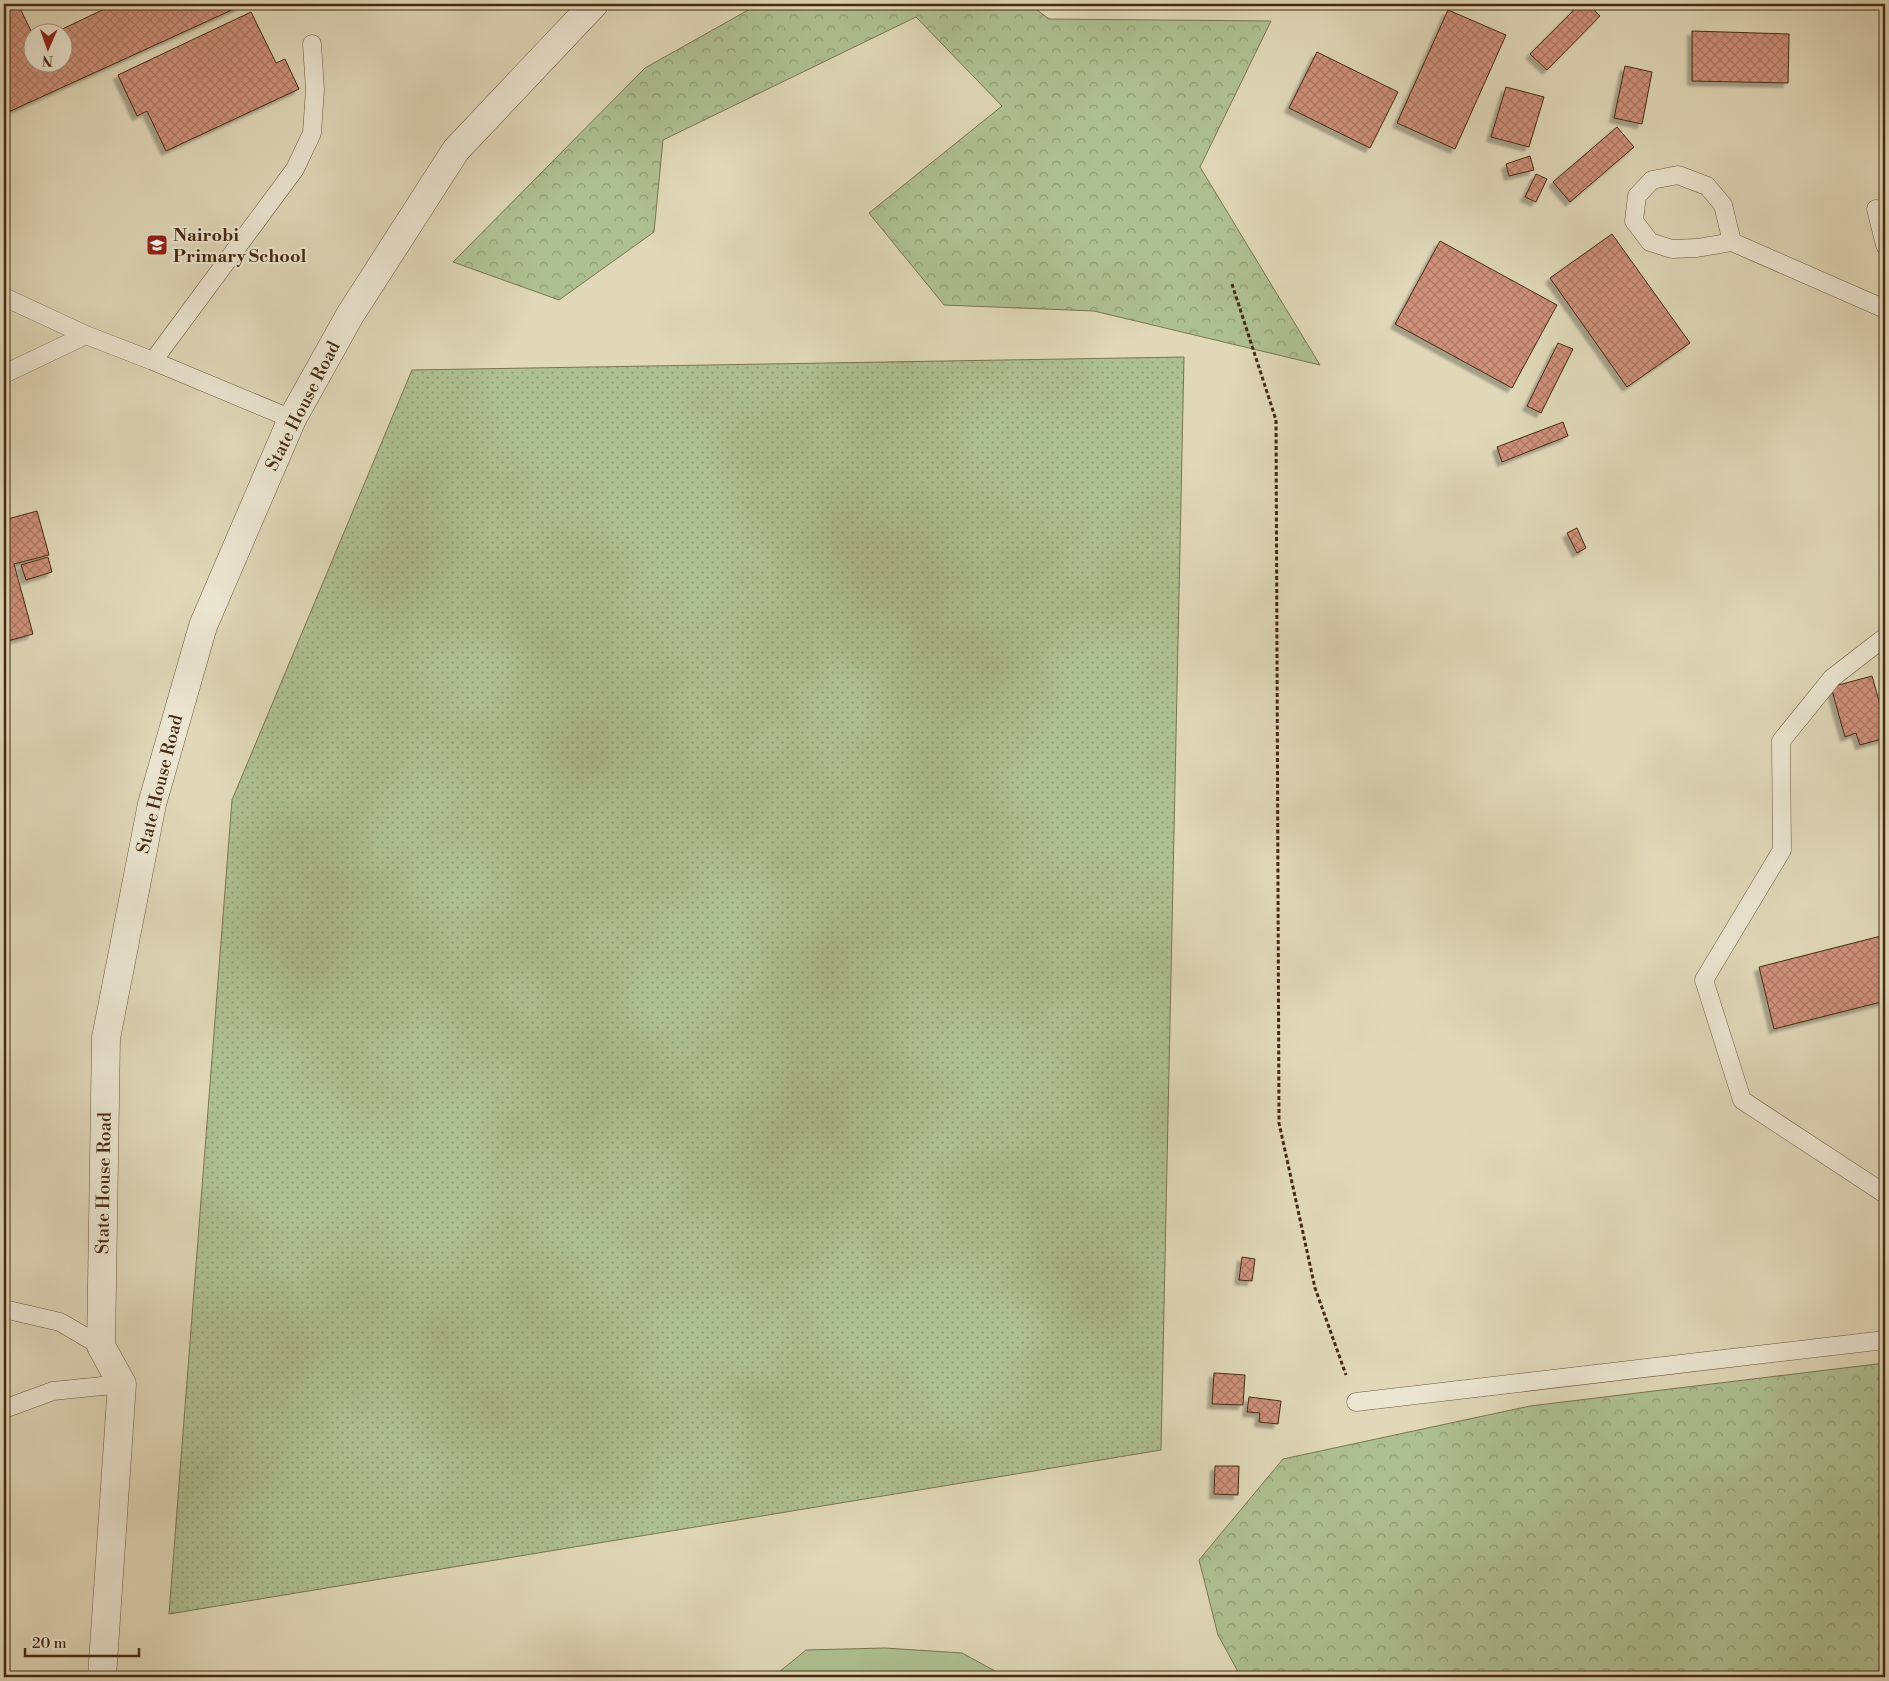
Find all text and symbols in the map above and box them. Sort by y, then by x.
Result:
north arrow [22,22,72,72]
text: N [42,51,53,69]
place label: Nairobi Primary School [173,224,307,268]
school or university icon: Nairobi Primary School [145,233,169,257]
street label: State House Road [260,337,346,475]
street label: State House Road [132,711,189,856]
street label: State House Road [91,1111,117,1254]
scale bar [25,1626,139,1658]
text: 20 m [32,1634,67,1653]

